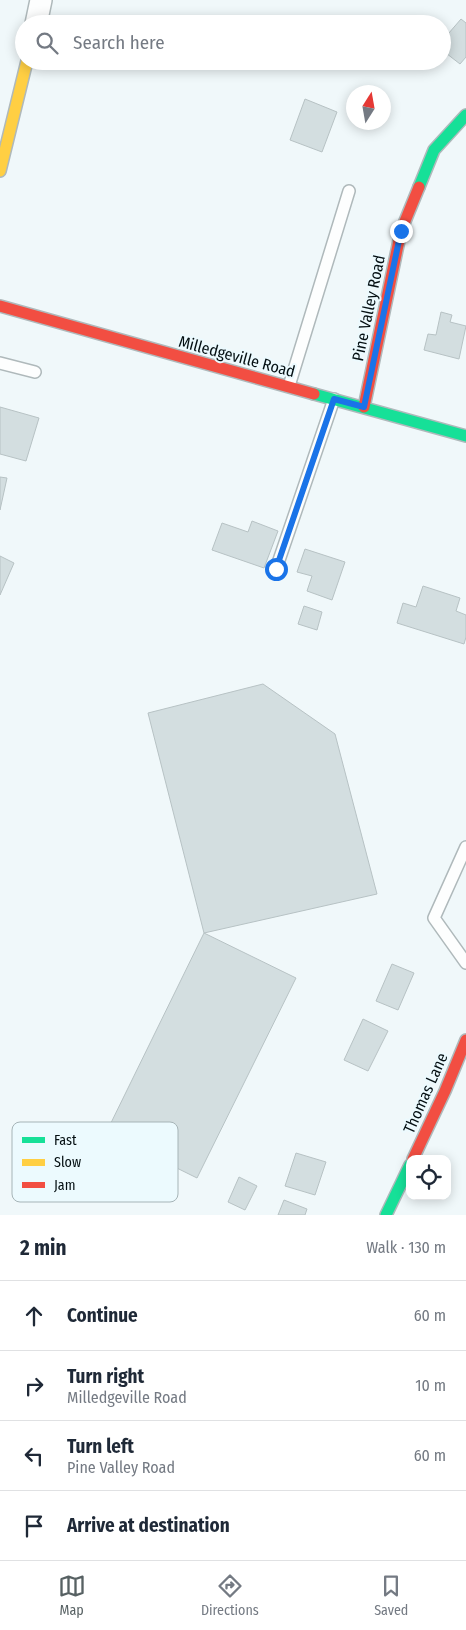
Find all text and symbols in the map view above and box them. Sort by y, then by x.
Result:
search box [15,15,451,70]
icon: search [33,29,61,57]
text: Search here [73,31,165,54]
north arrow [346,85,391,130]
route end [390,220,413,243]
street label: Pine Valley Road [348,253,389,363]
street label: Milledgeville Road [177,332,297,381]
route start [265,558,288,581]
street label: Thomas Lane [399,1050,452,1136]
legend [12,1122,178,1202]
text: Fast [54,1132,77,1149]
text: Slow [54,1154,81,1171]
map controls [406,1155,451,1200]
button: locate [406,1155,451,1200]
text: Jam [54,1177,75,1194]
text: 2 min [20,1235,67,1261]
text: Walk · 130 m [366,1238,446,1257]
icon: ahead [20,1302,48,1330]
text: Continue [67,1304,138,1327]
text: 60 m [414,1306,446,1325]
text: Turn right [67,1365,144,1388]
icon: right [20,1372,48,1400]
text: 10 m [415,1376,446,1395]
text: Milledgeville Road [67,1388,187,1407]
text: Turn left [67,1435,134,1458]
icon: left [20,1442,48,1470]
text: 60 m [414,1446,446,1465]
text: Pine Valley Road [67,1458,175,1477]
icon: arrive [20,1512,48,1540]
text: Arrive at destination [67,1514,230,1537]
tab: Map [58,1572,86,1619]
tab: Directions [201,1572,259,1619]
tab: Saved [374,1572,408,1619]

